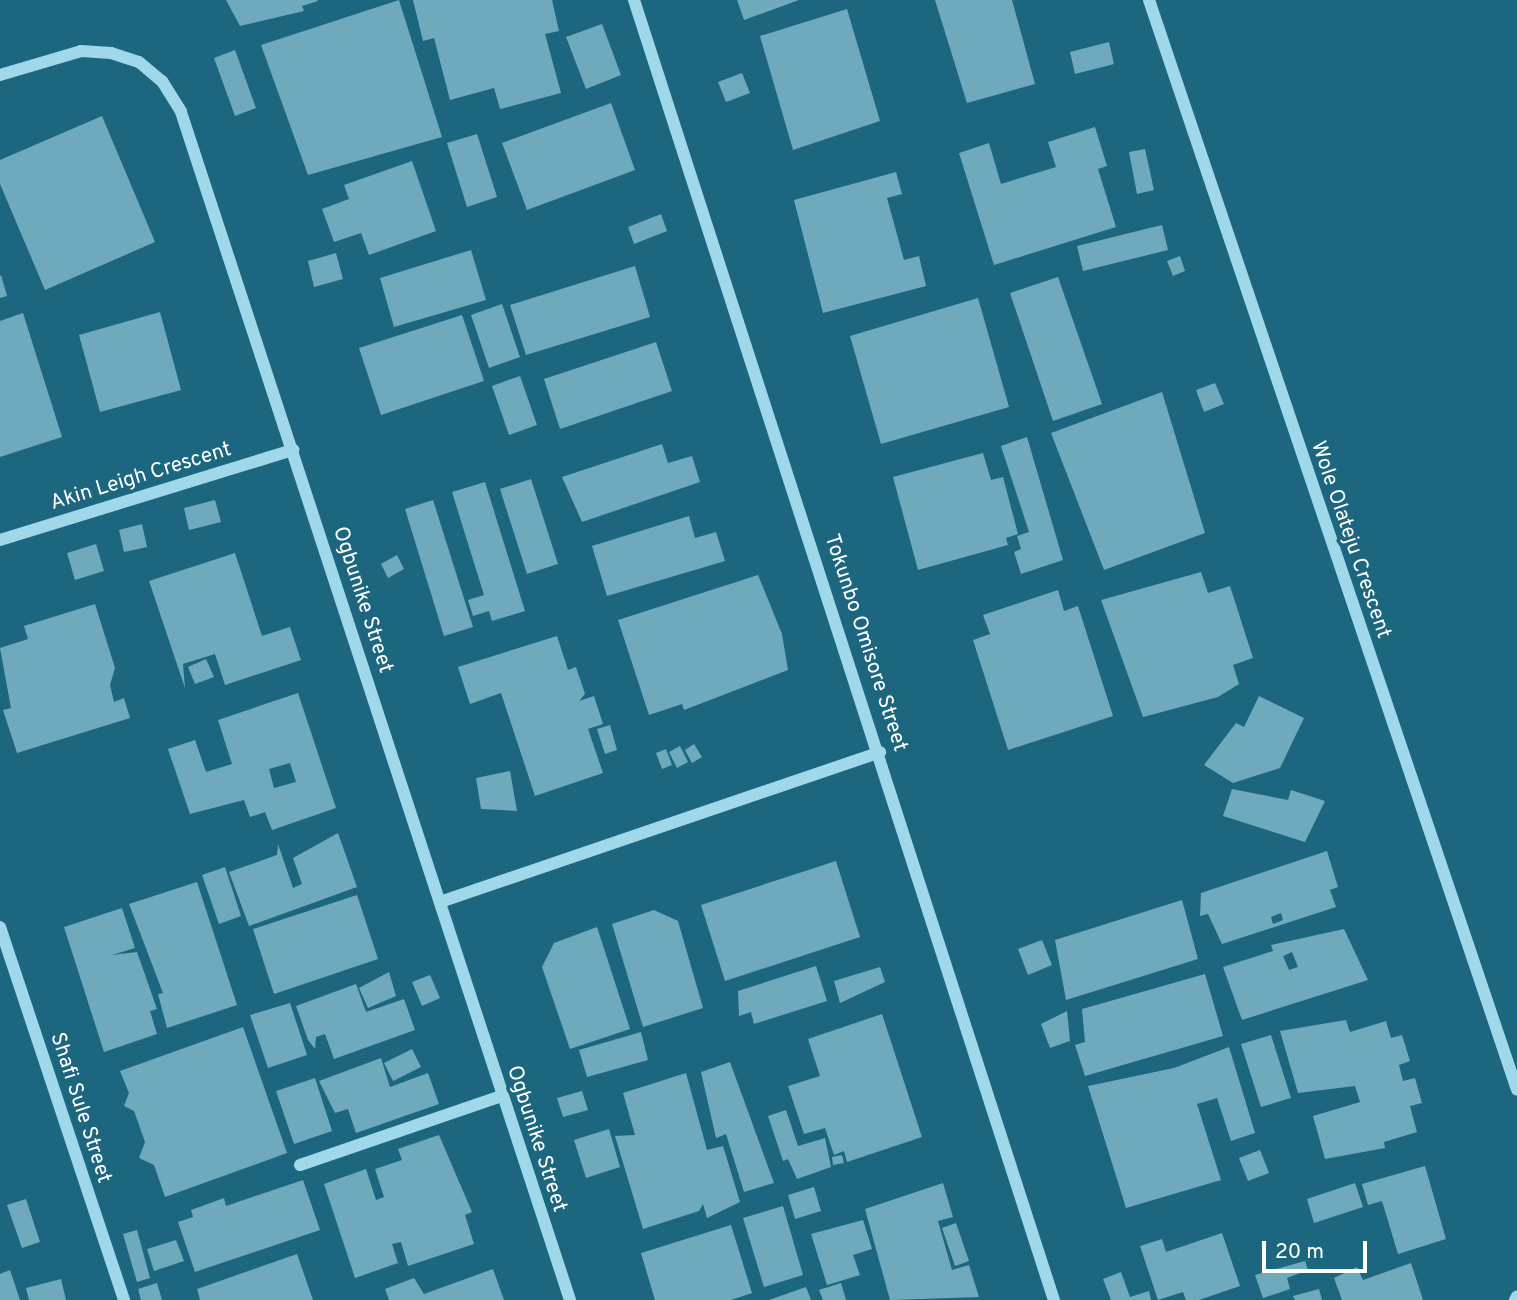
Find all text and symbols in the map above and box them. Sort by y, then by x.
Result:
street label: Akin Leigh Crescent [47,437,235,517]
street label: Wole Olateju Crescent [1304,438,1396,642]
street label: Ogbunike Street [326,524,398,676]
street label: Tokunbo Omisore Street [818,531,912,755]
street label: Shafi Sule Street [44,1030,116,1186]
street label: Ogbunike Street [500,1063,572,1215]
scale bar [1265,1226,1370,1270]
text: 20 m [1275,1239,1324,1266]

